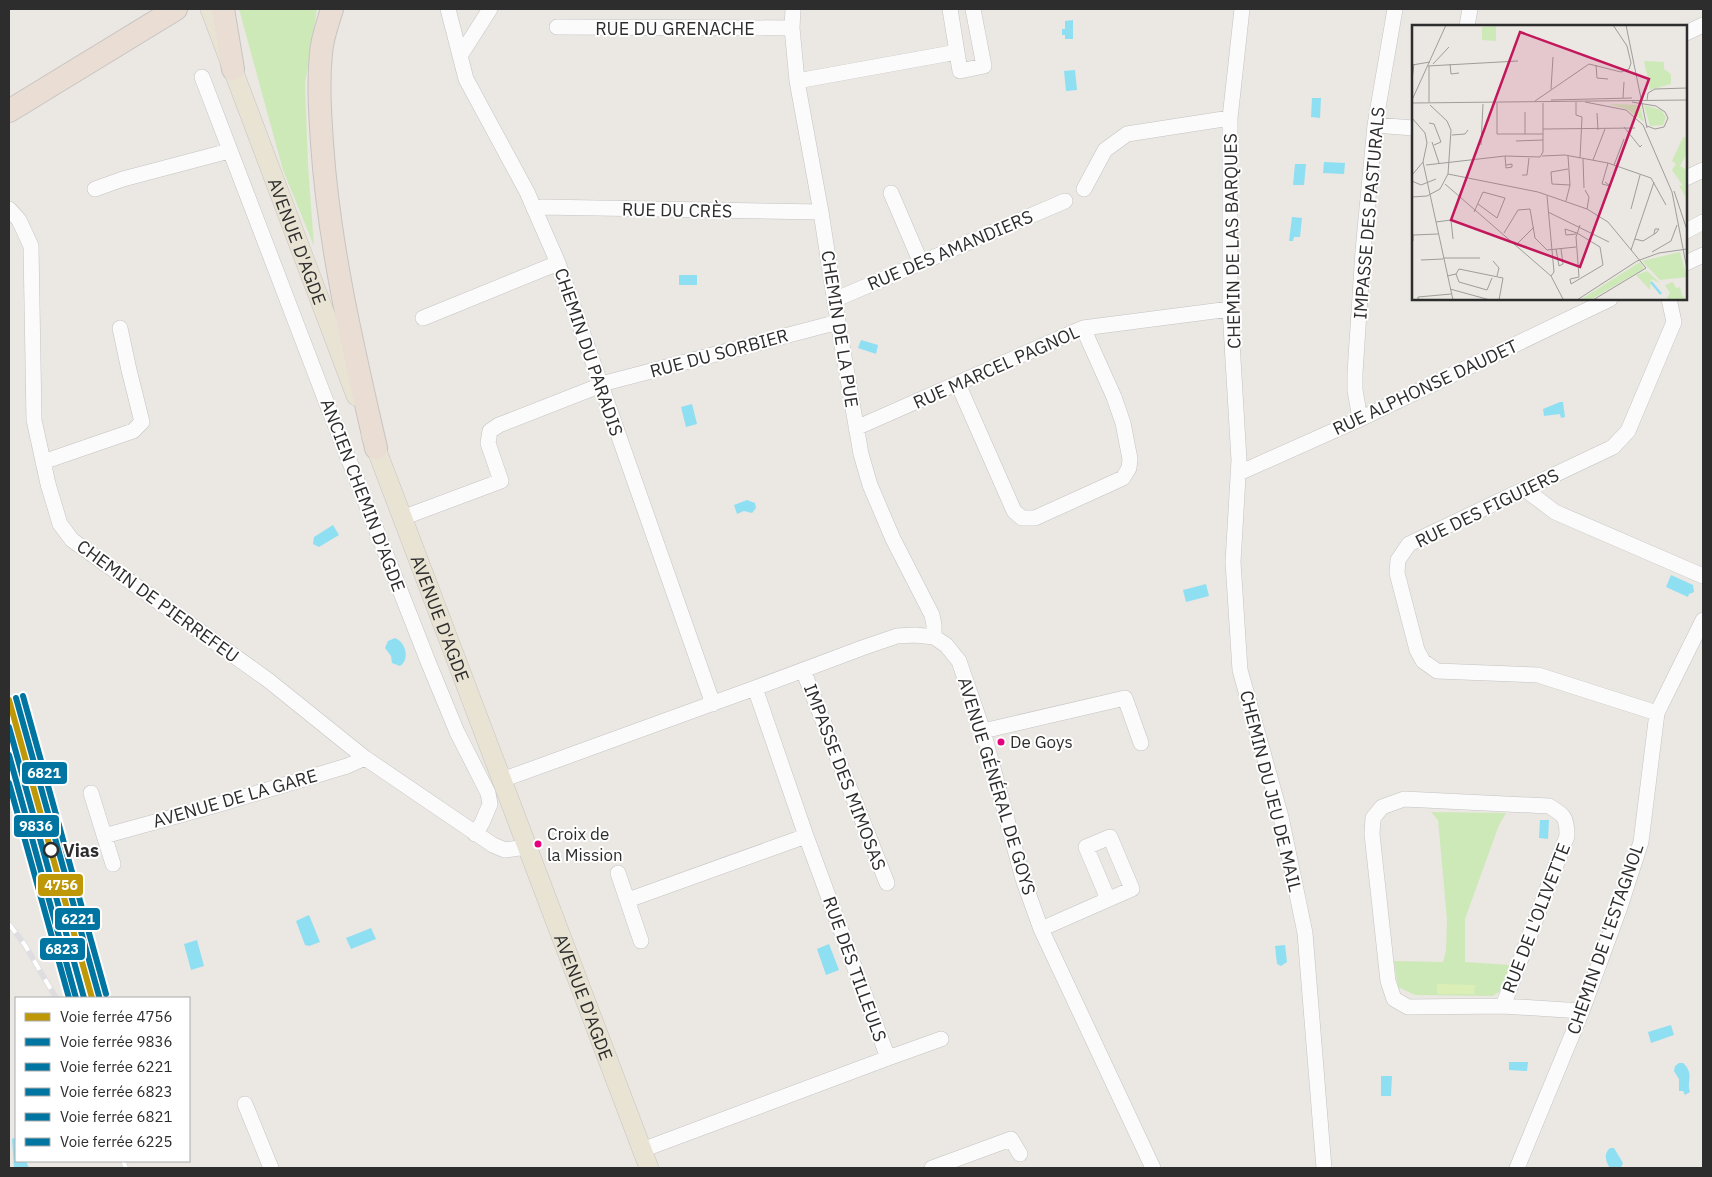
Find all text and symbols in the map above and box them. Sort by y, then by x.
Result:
street label: RUE DU GRENACHE [595,17,755,40]
inset map [1412,25,1687,300]
street label: IMPASSE DES PASTURALS [1348,106,1390,320]
street label: CHEMIN DE LAS BARQUES [1219,133,1245,349]
street label: AVENUE D'AGDE [263,174,332,308]
street label: RUE DU CRÈS [622,198,732,222]
street label: RUE DES AMANDIERS [864,205,1036,295]
street label: CHEMIN DE LA PUE [816,249,864,409]
street label: CHEMIN DU PARADIS [549,265,629,439]
street label: RUE MARCEL PAGNOL [910,320,1082,414]
street label: RUE DU SORBIER [647,323,791,383]
street label: RUE ALPHONSE DAUDET [1329,334,1521,440]
street label: ANCIEN CHEMIN D'AGDE [316,395,410,595]
street label: RUE DES FIGUIERS [1411,463,1563,553]
street label: CHEMIN DE PIERREFEU [72,534,244,668]
street label: AVENUE D'AGDE [406,552,475,685]
street label: AVENUE GÉNÉRAL DE GOYS [953,674,1041,898]
street label: IMPASSE DES MIMOSAS [799,681,891,873]
street label: CHEMIN DU JEU DE MAIL [1235,688,1307,894]
place label: De Goys [1010,731,1073,753]
marker: De Goys [996,737,1006,747]
line badge: 6821 [21,761,68,785]
text: 6821 [27,764,61,782]
street label: AVENUE DE LA GARE [150,764,320,832]
line badge: 9836 [13,814,60,838]
text: 9836 [19,817,53,835]
place label: Croix de la Mission [547,823,623,866]
place label: Vias [63,839,99,862]
marker: Croix de la Mission [533,839,543,849]
street label: RUE DE L'OLIVETTE [1497,840,1575,996]
street label: CHEMIN DE L'ESTAGNOL [1562,841,1648,1037]
marker: Vias [43,842,59,858]
line badge: 4756 [37,873,84,897]
text: 4756 [44,876,78,894]
street label: RUE DES TILLEULS [818,893,892,1045]
line badge: 6221 [54,907,101,931]
text: 6221 [61,910,95,928]
street label: AVENUE D'AGDE [550,930,619,1064]
line badge: 6823 [39,937,86,961]
text: 6823 [45,940,79,958]
legend [15,997,190,1162]
text: Voie ferrée 4756 [60,1007,173,1026]
text: Voie ferrée 9836 [60,1032,173,1051]
text: Voie ferrée 6221 [60,1057,173,1076]
text: Voie ferrée 6823 [60,1082,173,1101]
text: Voie ferrée 6821 [60,1107,173,1126]
text: Voie ferrée 6225 [60,1132,173,1151]

